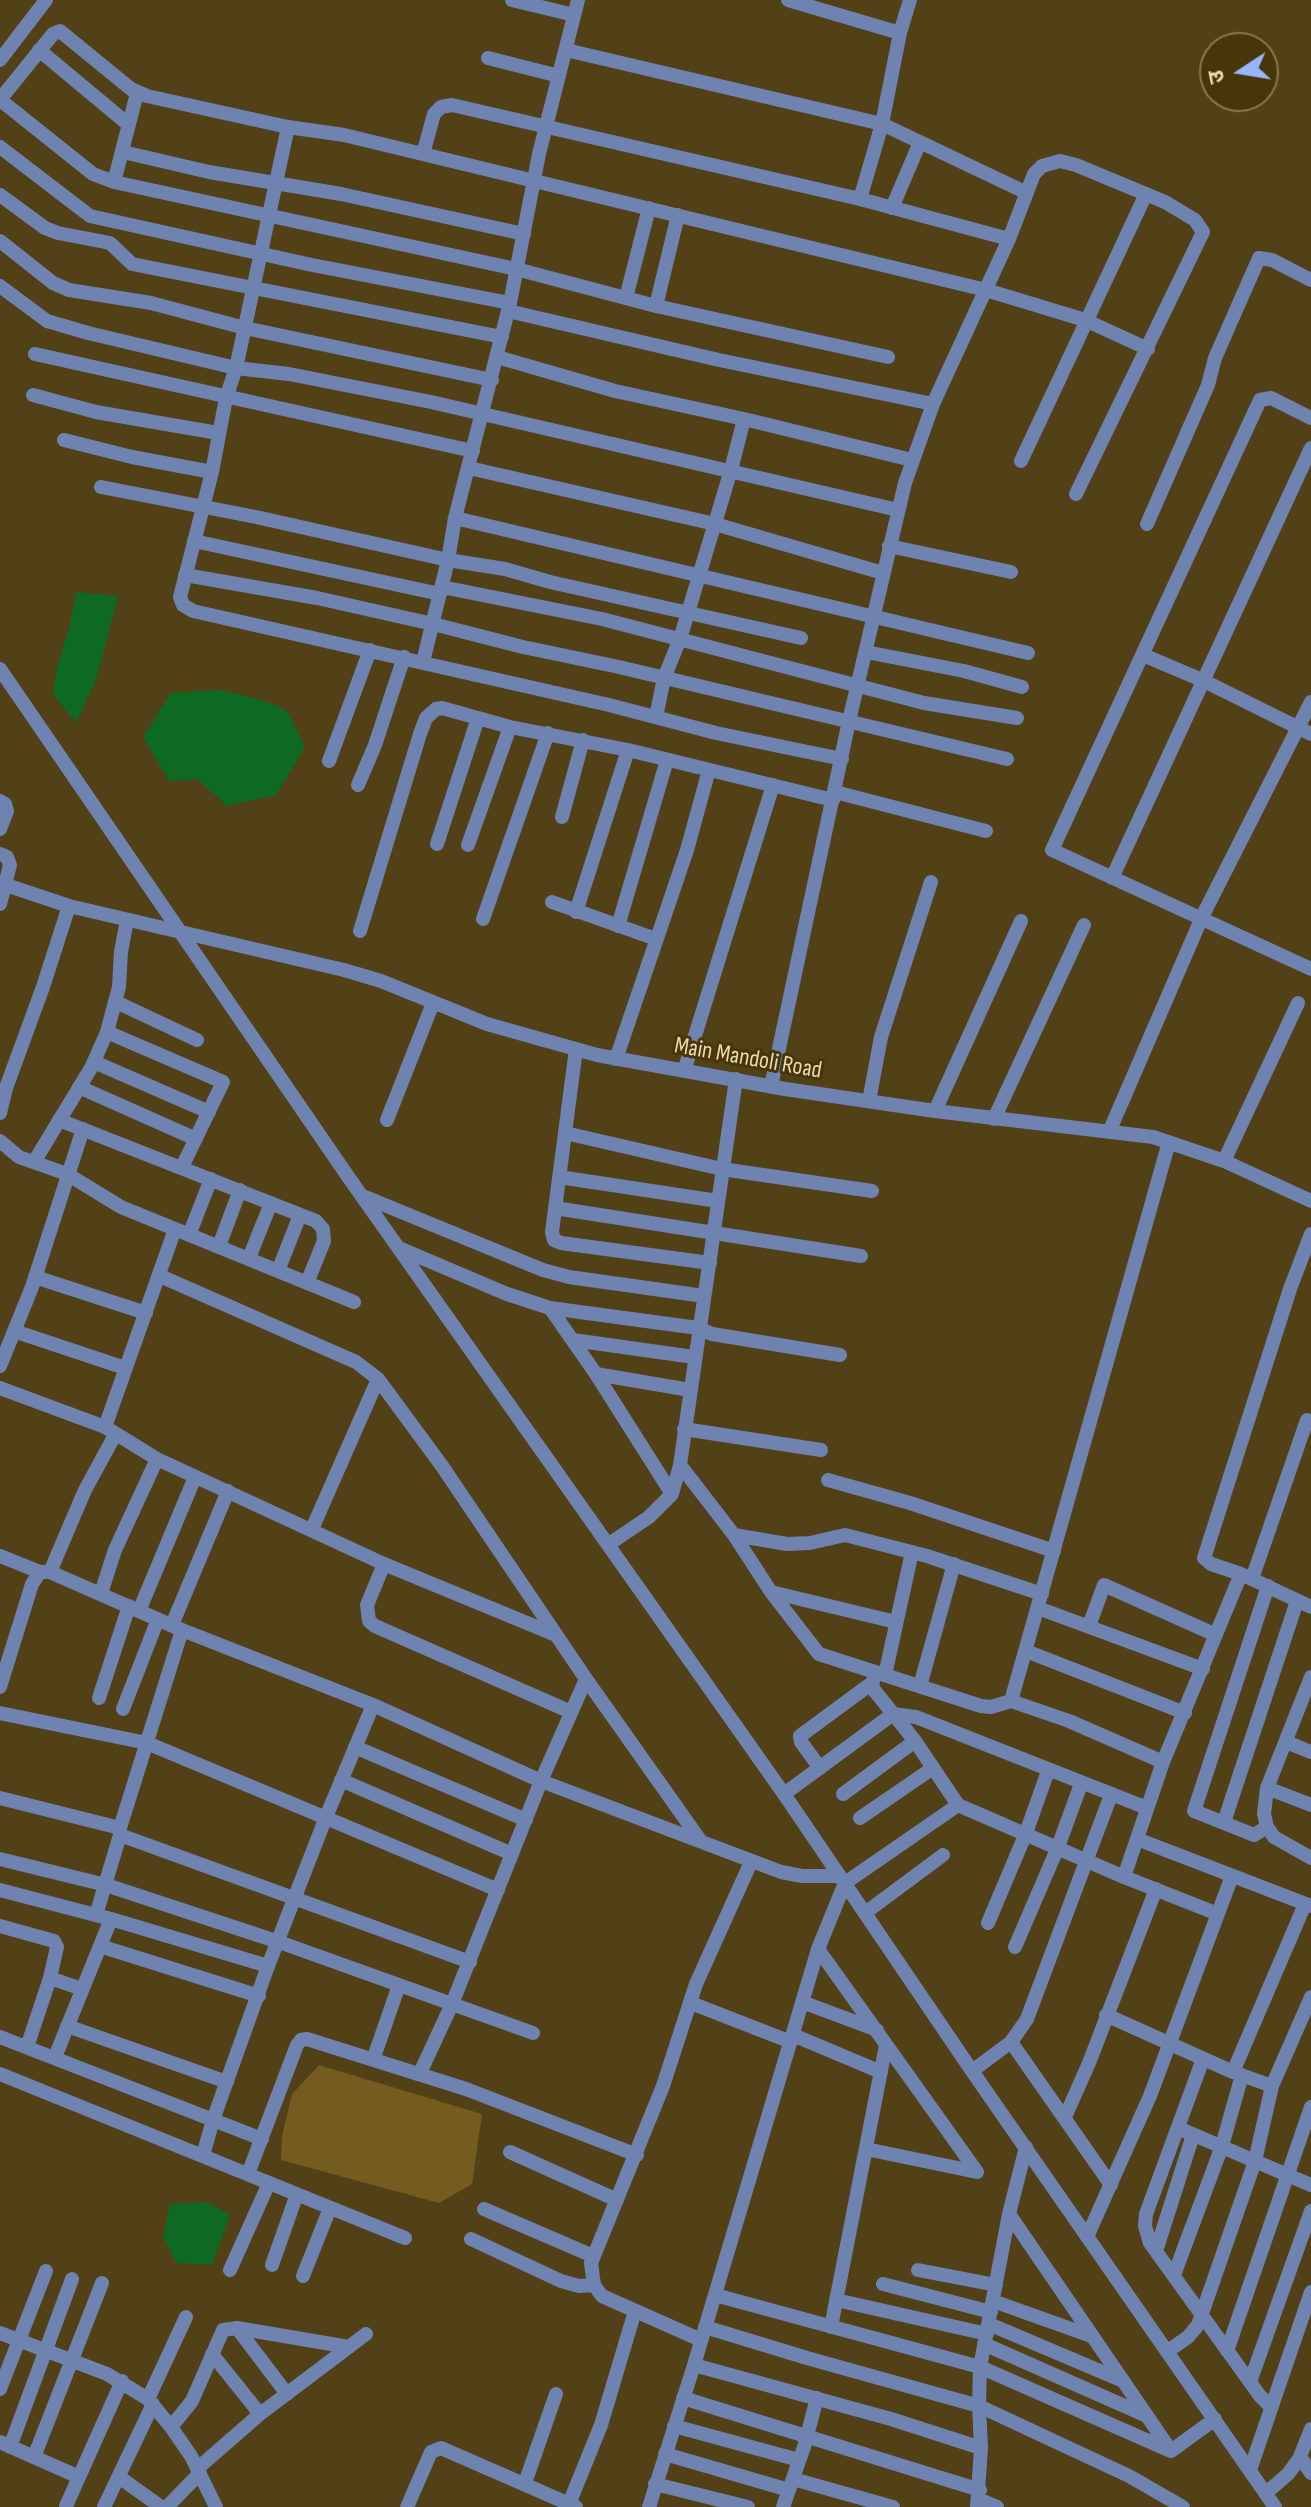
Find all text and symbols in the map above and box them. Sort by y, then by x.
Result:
north arrow [1199,32,1279,112]
text: उ [1202,68,1232,86]
street label: Main Mandoli Road [672,1032,824,1086]

